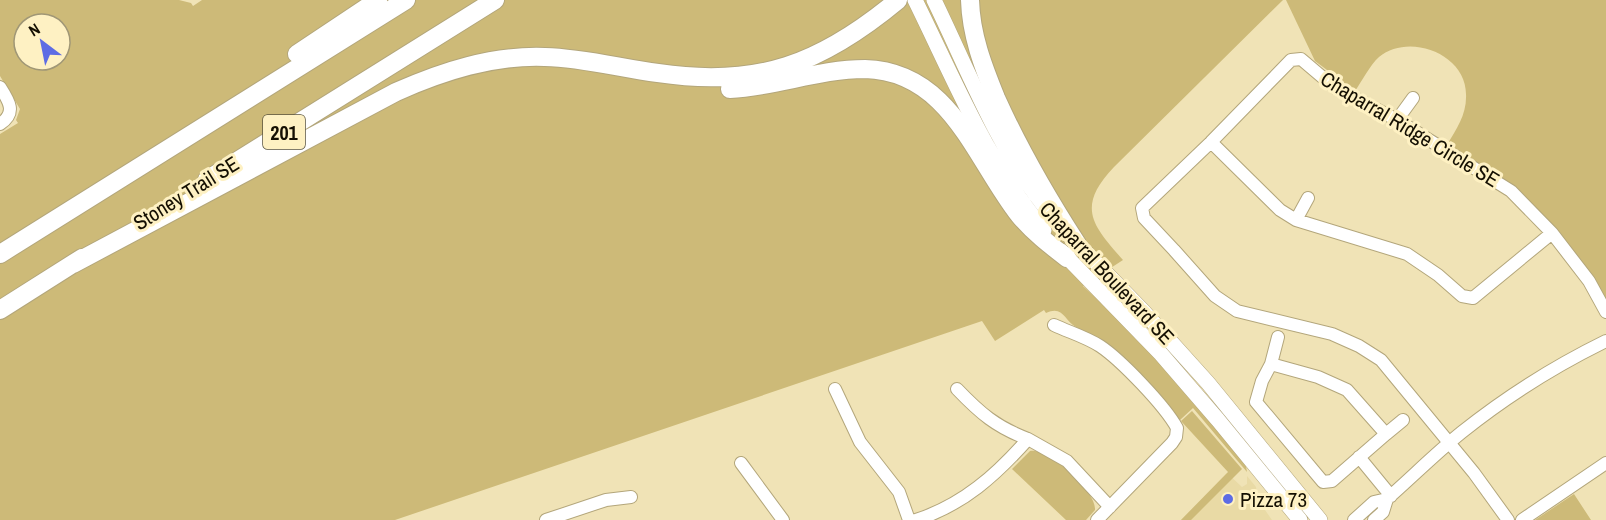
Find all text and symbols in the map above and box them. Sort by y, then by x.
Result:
north arrow [12,12,72,72]
text: N [24,17,44,41]
street label: Chaparral Ridge Circle SE [1315,64,1505,194]
road number: 201 [263,115,305,149]
street label: Stoney Trail SE [128,149,244,237]
street label: Chaparral Boulevard SE [1033,195,1181,351]
place label: Pizza 73 [1240,485,1307,514]
marker: Pizza 73 [1221,492,1235,506]

